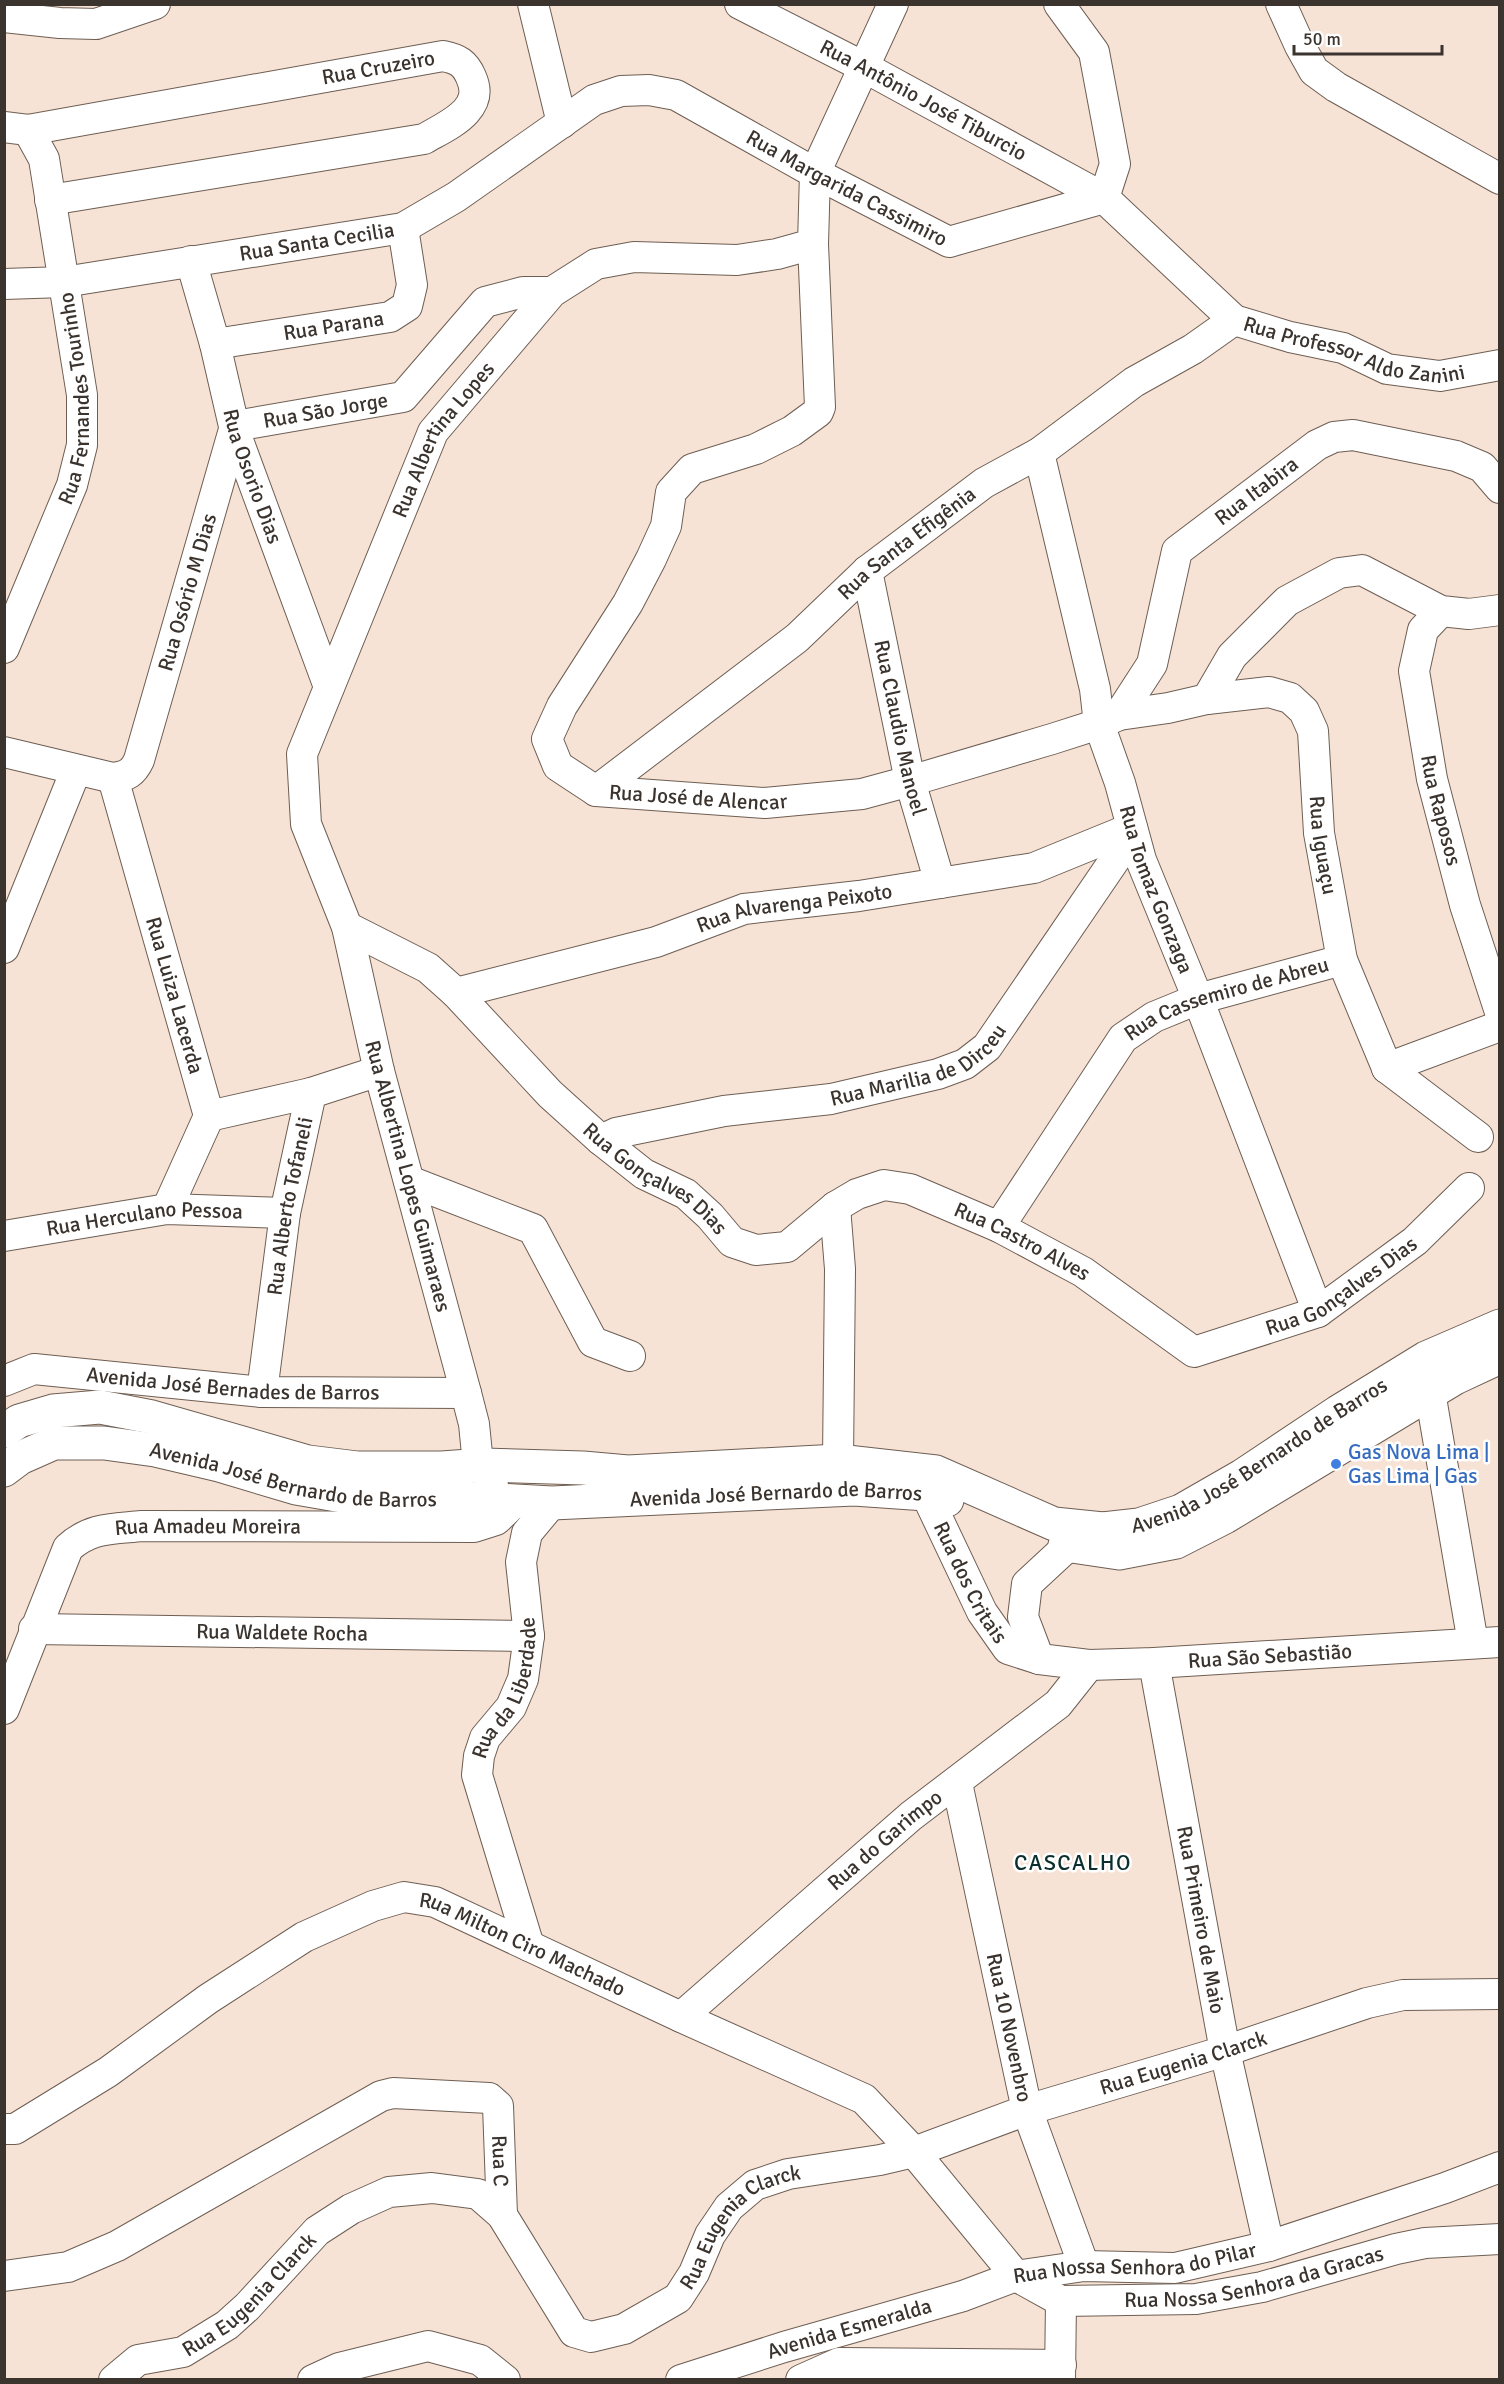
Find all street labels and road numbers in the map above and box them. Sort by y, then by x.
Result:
street label: Rua Antônio José Tiburcio [815,34,1031,166]
street label: Rua Cruzeiro [320,45,437,90]
street label: Rua Margarida Cassimiro [742,124,952,252]
street label: Rua Santa Cecilia [237,217,396,267]
street label: Rua Fernandes Tourinho [52,290,95,509]
street label: Rua Parana [282,305,386,346]
street label: Rua Professor Aldo Zanini [1240,311,1467,389]
street label: Rua Albertina Lopes [387,356,500,522]
street label: Rua São Jorge [261,387,390,434]
street label: Rua Osorio Dias [217,406,288,547]
street label: Rua Itabira [1209,451,1303,531]
street label: Rua Santa Efigênia [832,481,981,605]
street label: Rua Osório M Dias [152,510,222,674]
street label: Rua Claudio Manoel [868,637,932,818]
street label: Rua Raposos [1415,753,1467,868]
street label: Rua José de Alencar [608,779,789,816]
street label: Rua Iguaçu [1304,795,1343,897]
street label: Rua Tomaz Gonzaga [1114,803,1199,977]
street label: Rua Alvarenga Peixoto [693,878,894,939]
street label: Rua Luiza Lacerda [140,914,209,1077]
street label: Rua Cassemiro de Abreu [1119,951,1332,1047]
street label: Rua Marilia de Dirceu [828,1019,1012,1112]
street label: Rua Albertina Lopes Guimaraes [359,1037,457,1315]
street label: Rua Alberto Tofaneli [262,1114,318,1297]
street label: Rua Gonçalves Dias [577,1117,733,1240]
street label: Rua Herculano Pessoa [44,1196,243,1242]
street label: Rua Castro Alves [950,1196,1096,1286]
street label: Rua Gonçalves Dias [1262,1231,1422,1341]
street label: Avenida José Bernades de Barros [85,1361,380,1406]
street label: Avenida José Bernardo de Barros [1130,1372,1392,1539]
street label: Avenida José Bernardo de Barros [147,1436,437,1513]
street label: Avenida José Bernardo de Barros [629,1476,923,1512]
street label: Rua Amadeu Moreira [113,1513,301,1541]
street label: Rua dos Critais [928,1517,1013,1648]
street label: Rua da Liberdade [466,1616,542,1762]
street label: Rua Waldete Rocha [196,1618,368,1647]
street label: Rua São Sebastião [1187,1638,1353,1674]
street label: Rua do Garimpo [822,1784,947,1896]
street label: Rua Primeiro de Maio [1171,1824,1231,2016]
street label: Rua Milton Ciro Machado [417,1887,630,2002]
street label: Rua 10 Novenbro [981,1950,1038,2104]
street label: Rua Eugenia Clarck [1097,2025,1271,2101]
street label: Rua C [486,2135,514,2187]
street label: Rua Eugenia Clarck [674,2159,803,2294]
street label: Rua Eugenia Clarck [177,2227,322,2362]
street label: Rua Nossa Senhora do Pilar [1011,2236,1259,2289]
street label: Rua Nossa Senhora da Gracas [1124,2240,1386,2313]
street label: Avenida Esmeralda [764,2293,935,2365]

